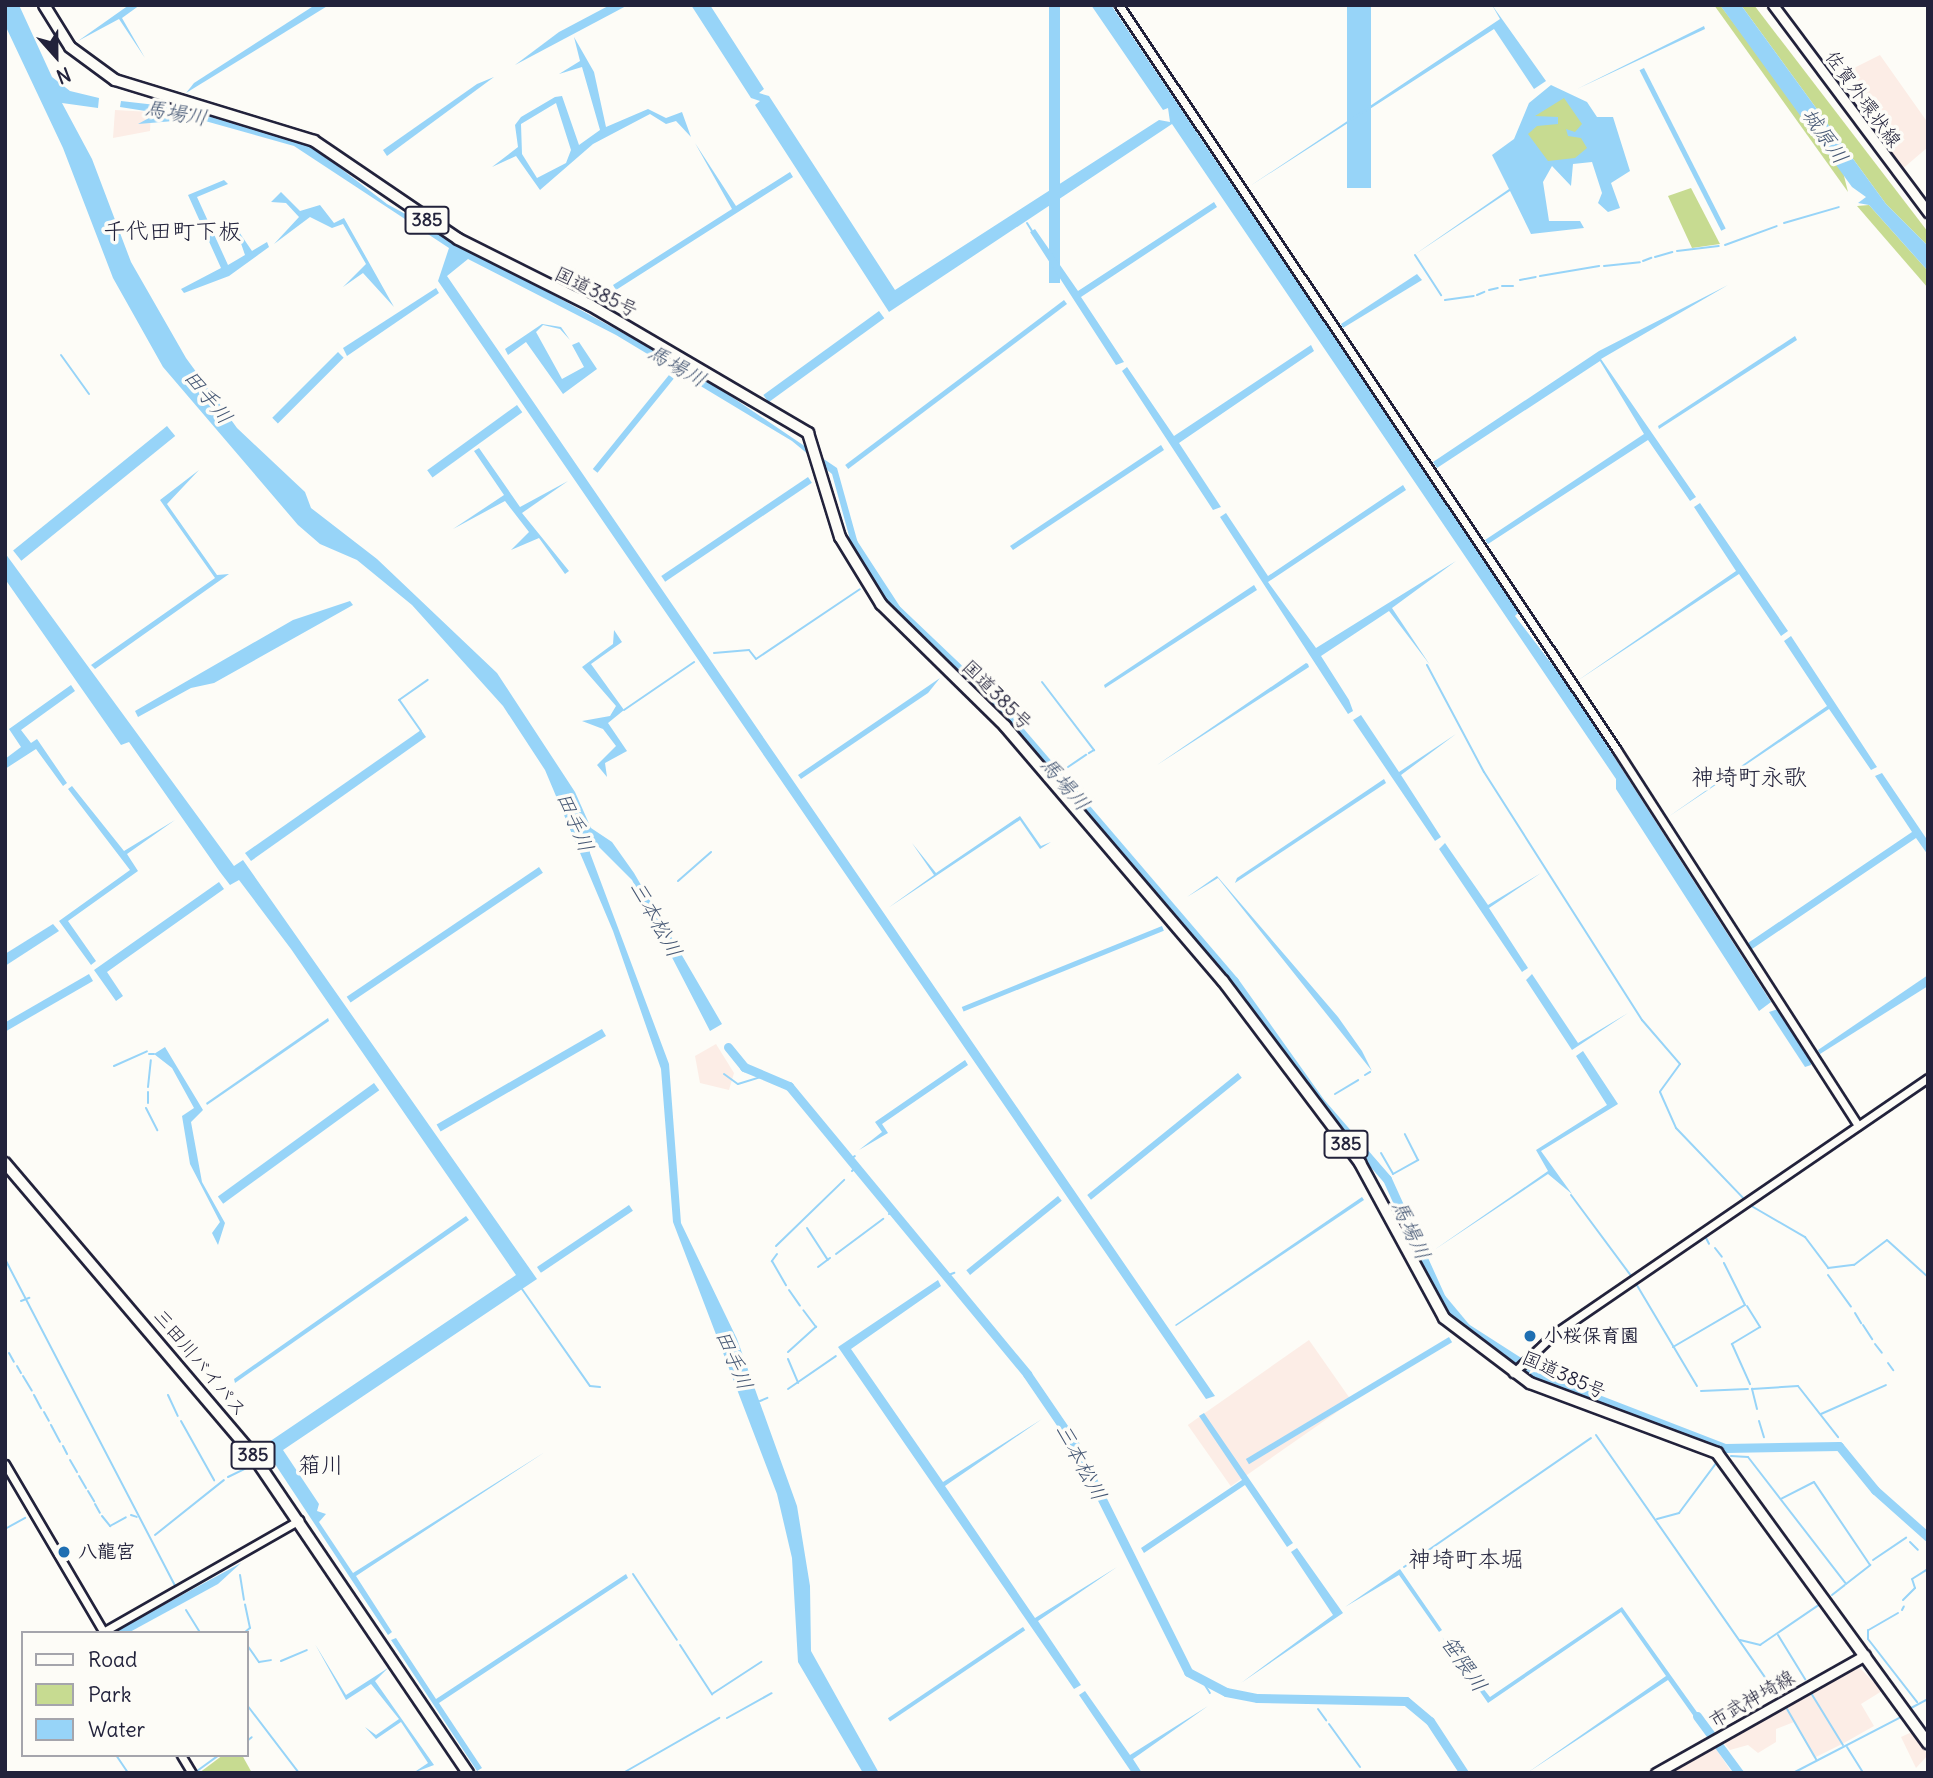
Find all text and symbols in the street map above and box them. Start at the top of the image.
north arrow [21,21,91,91]
street label: 佐賀外環状線 [1820,46,1906,152]
text: N [53,62,74,89]
water label: 馬場川 [143,95,209,131]
water label: 城原川 [1797,103,1853,169]
road number: 385 [404,205,450,234]
district label: 千代田町下板 [103,217,241,245]
street label: 国道385号 [551,262,641,322]
water label: 馬場川 [643,339,711,393]
water label: 田手川 [178,365,238,429]
street label: 国道385号 [957,655,1037,735]
water label: 馬場川 [1035,752,1095,816]
district label: 神埼町永歌 [1692,763,1806,791]
water label: 田手川 [551,788,599,856]
water label: 三本松川 [625,876,687,962]
road number: 385 [1323,1129,1369,1158]
water label: 馬場川 [1386,1196,1436,1264]
street label: 三田川バイパス [149,1305,251,1421]
place label: 小桜保育園 [1544,1325,1639,1347]
water label: 田手川 [710,1326,758,1394]
marker: 小桜保育園 [1522,1328,1538,1344]
street label: 国道385号 [1518,1346,1610,1404]
water label: 三本松川 [1050,1419,1112,1505]
road number: 385 [230,1440,276,1470]
district label: 箱川 [298,1451,344,1479]
place label: 八龍宮 [78,1541,135,1563]
marker: 八龍宮 [56,1544,72,1560]
district label: 神埼町本堀 [1409,1545,1523,1573]
legend [21,1631,248,1757]
water label: 笹隈川 [1436,1631,1492,1697]
text: Road [88,1646,137,1673]
street label: 市武神埼線 [1705,1665,1799,1733]
text: Park [88,1681,131,1708]
text: Water [88,1716,145,1743]

